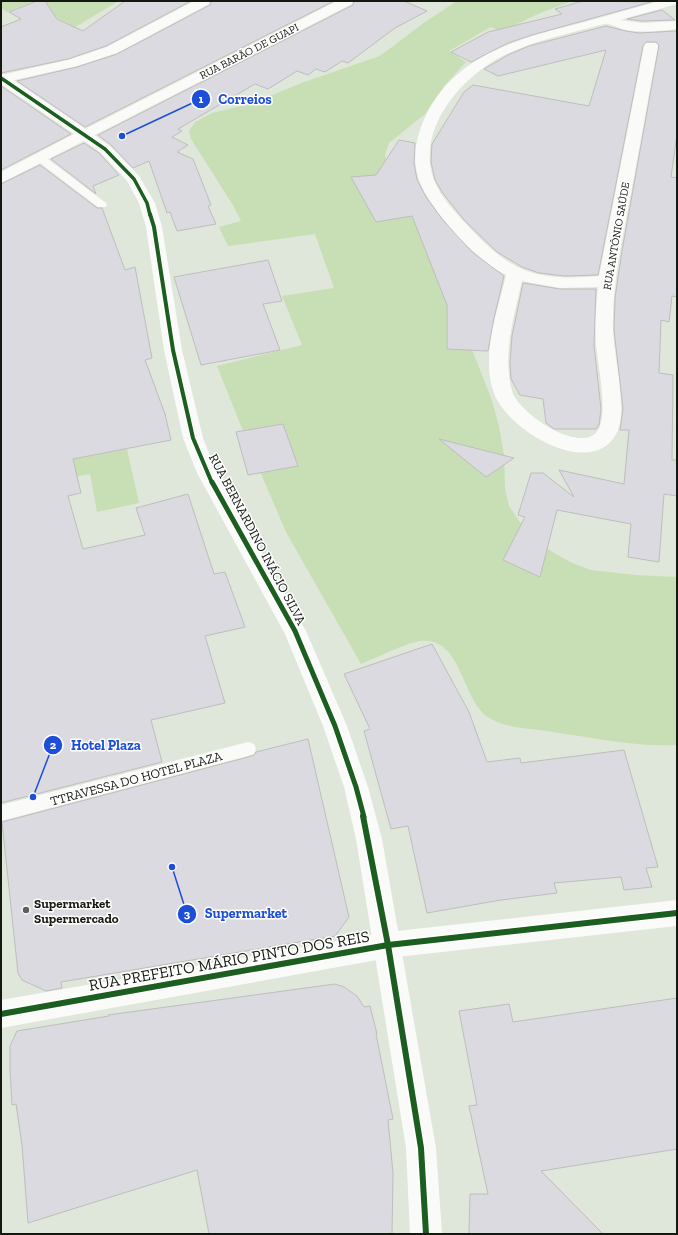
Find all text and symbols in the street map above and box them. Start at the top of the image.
street label: RUA BARÃO DE GUAPI [197,21,301,82]
callout: Correios [191,86,280,112]
text: Correios [218,91,272,108]
text: 1 [199,92,204,106]
street label: RUA ANTÔNIO SAÚDE [601,181,632,291]
street label: RUA BERNARDINO INÁCIO SILVA [206,451,309,628]
callout: Hotel Plaza [43,732,149,758]
text: Hotel Plaza [71,737,141,754]
text: 2 [50,738,57,752]
street label: TTRAVESSA DO HOTEL PLAZA [49,748,224,809]
place label: Supermarket Supermercado [34,896,119,926]
callout: Supermarket [177,901,295,927]
marker: Supermarket Supermercado [21,905,31,915]
text: Supermarket [205,905,288,922]
text: 3 [184,907,191,921]
street label: RUA PREFEITO MÁRIO PINTO DOS REIS [87,926,371,995]

